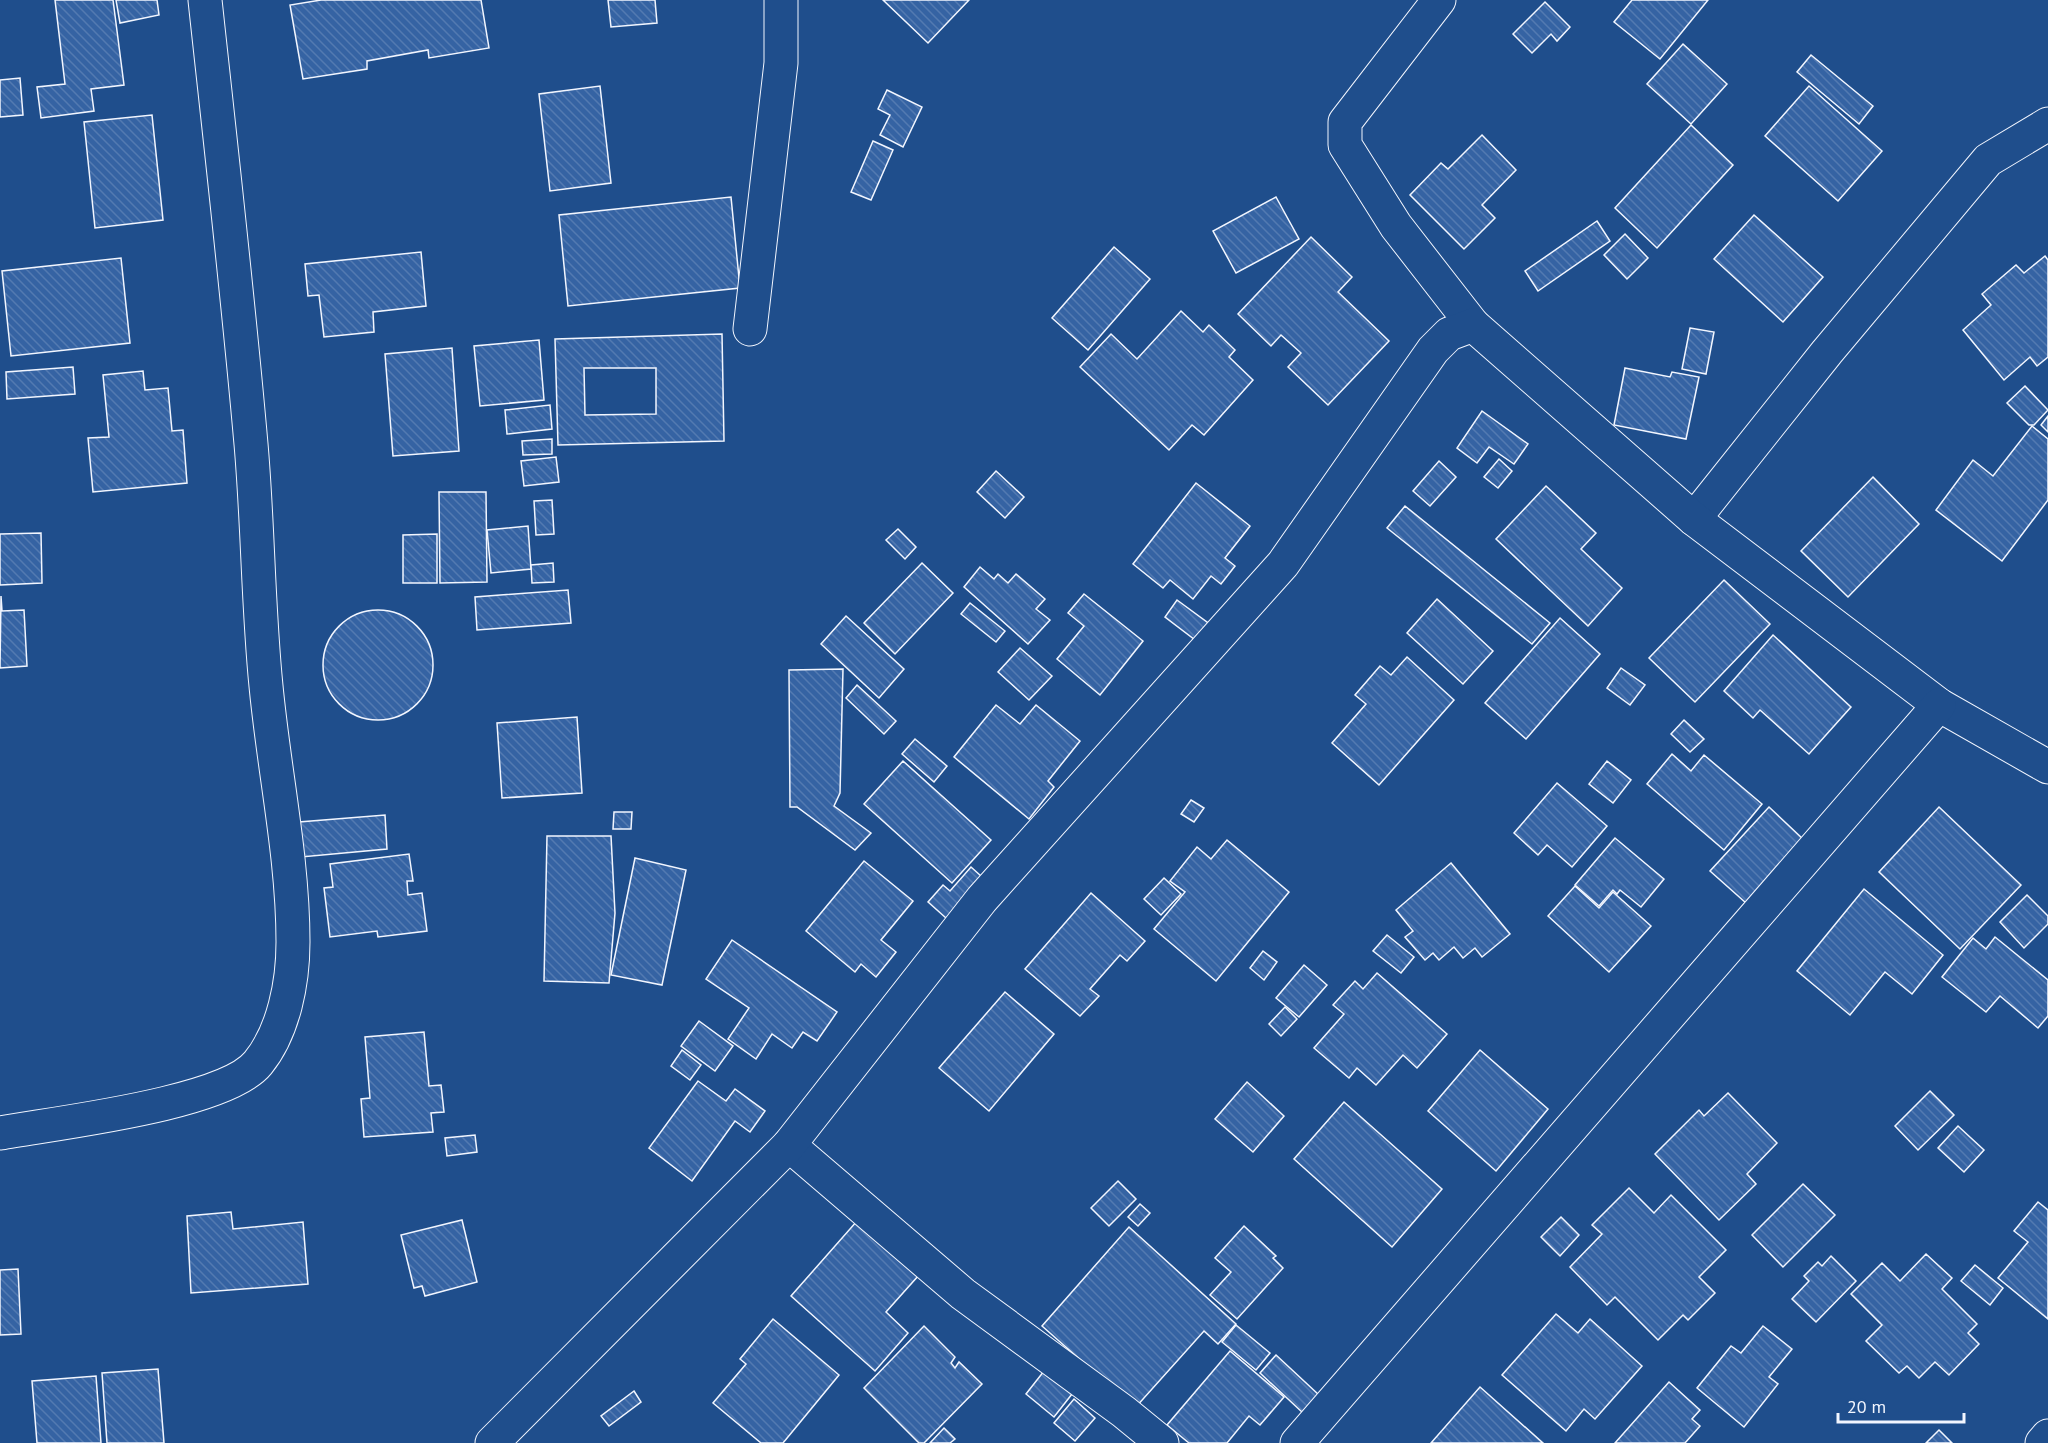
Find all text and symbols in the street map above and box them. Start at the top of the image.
scale bar [1838,1386,1964,1424]
text: 20 m [1847,1395,1886,1418]

